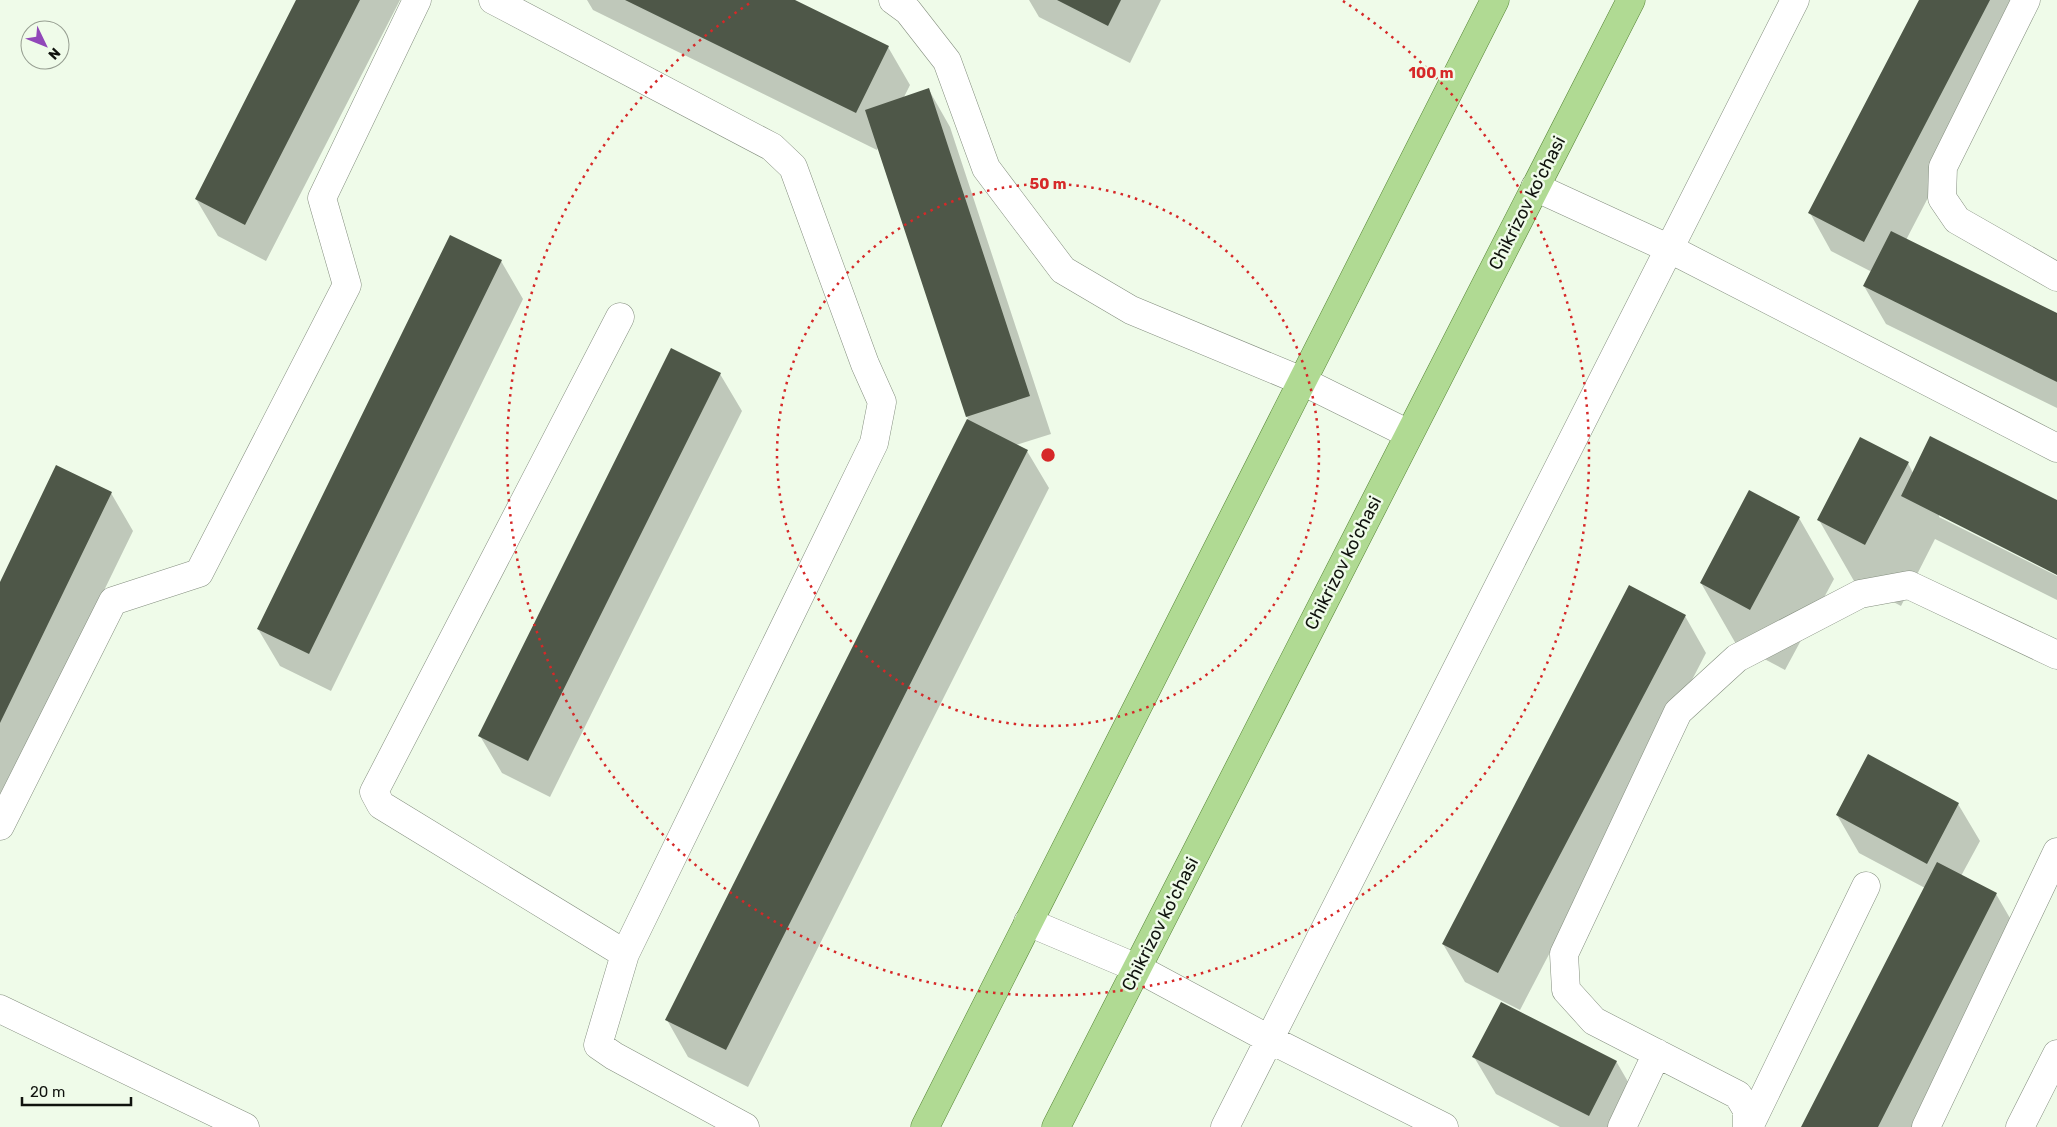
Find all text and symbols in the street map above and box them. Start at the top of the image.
north arrow [20,20,70,70]
text: N [44,44,64,63]
text: 100 m [1409,64,1453,82]
street label: Chikrizov ko'chasi [1484,132,1570,274]
text: 50 m [1030,175,1066,193]
centre of rings [1039,446,1057,464]
street label: Chikrizov ko'chasi [1300,492,1386,634]
street label: Chikrizov ko'chasi [1117,853,1203,995]
scale bar [22,1074,131,1106]
text: 20 m [30,1083,65,1101]

